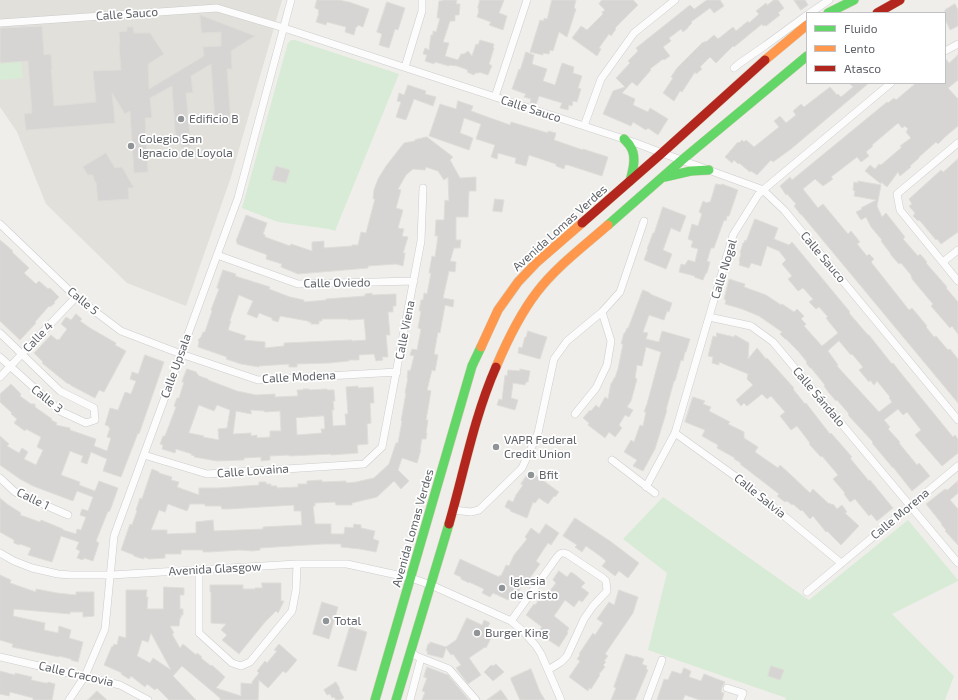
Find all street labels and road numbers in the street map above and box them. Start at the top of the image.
street label: Calle Sauco [95,5,159,23]
street label: Calle Sauco [499,93,563,125]
street label: Avenida Lomas Verdes [510,182,610,274]
street label: Calle Sauco [797,228,849,286]
street label: Calle Nogal [708,237,740,301]
street label: Calle Oviedo [303,275,371,291]
street label: Calle 5 [64,284,102,318]
street label: Calle Viena [392,299,418,361]
street label: Calle 4 [20,319,56,355]
street label: Calle Upsala [158,332,194,400]
street label: Calle Sándalo [790,364,848,430]
street label: Calle Modena [262,368,336,386]
street label: Calle 3 [28,382,66,416]
street label: Calle Lovaina [217,461,289,481]
street label: Avenida Lomas Verdes [389,467,437,589]
street label: Calle Salvia [731,471,789,521]
street label: Calle 1 [14,485,52,513]
street label: Calle Morena [868,485,932,543]
street label: Avenida Glasgow [168,559,262,579]
street label: Calle Cracovia [37,658,115,690]

